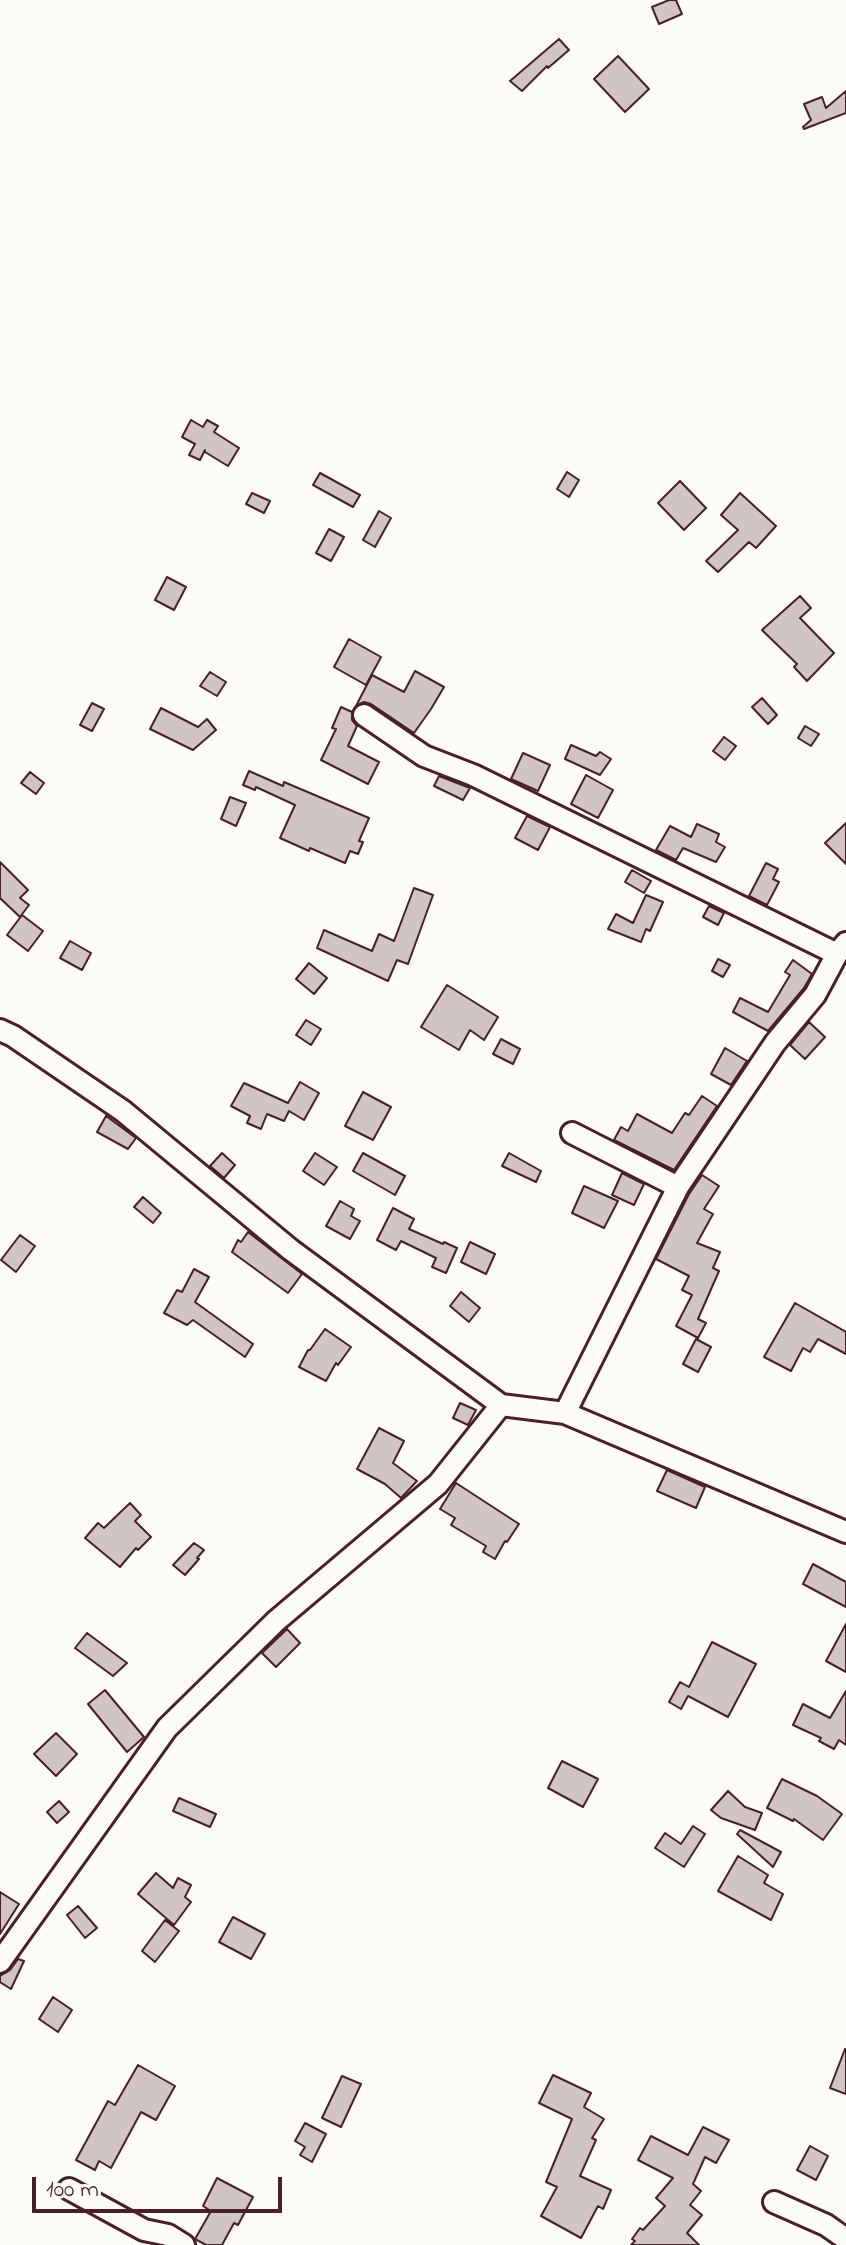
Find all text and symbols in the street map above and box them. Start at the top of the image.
scale bar [36,2161,286,2211]
text: 100 m [46,2173,99,2208]

